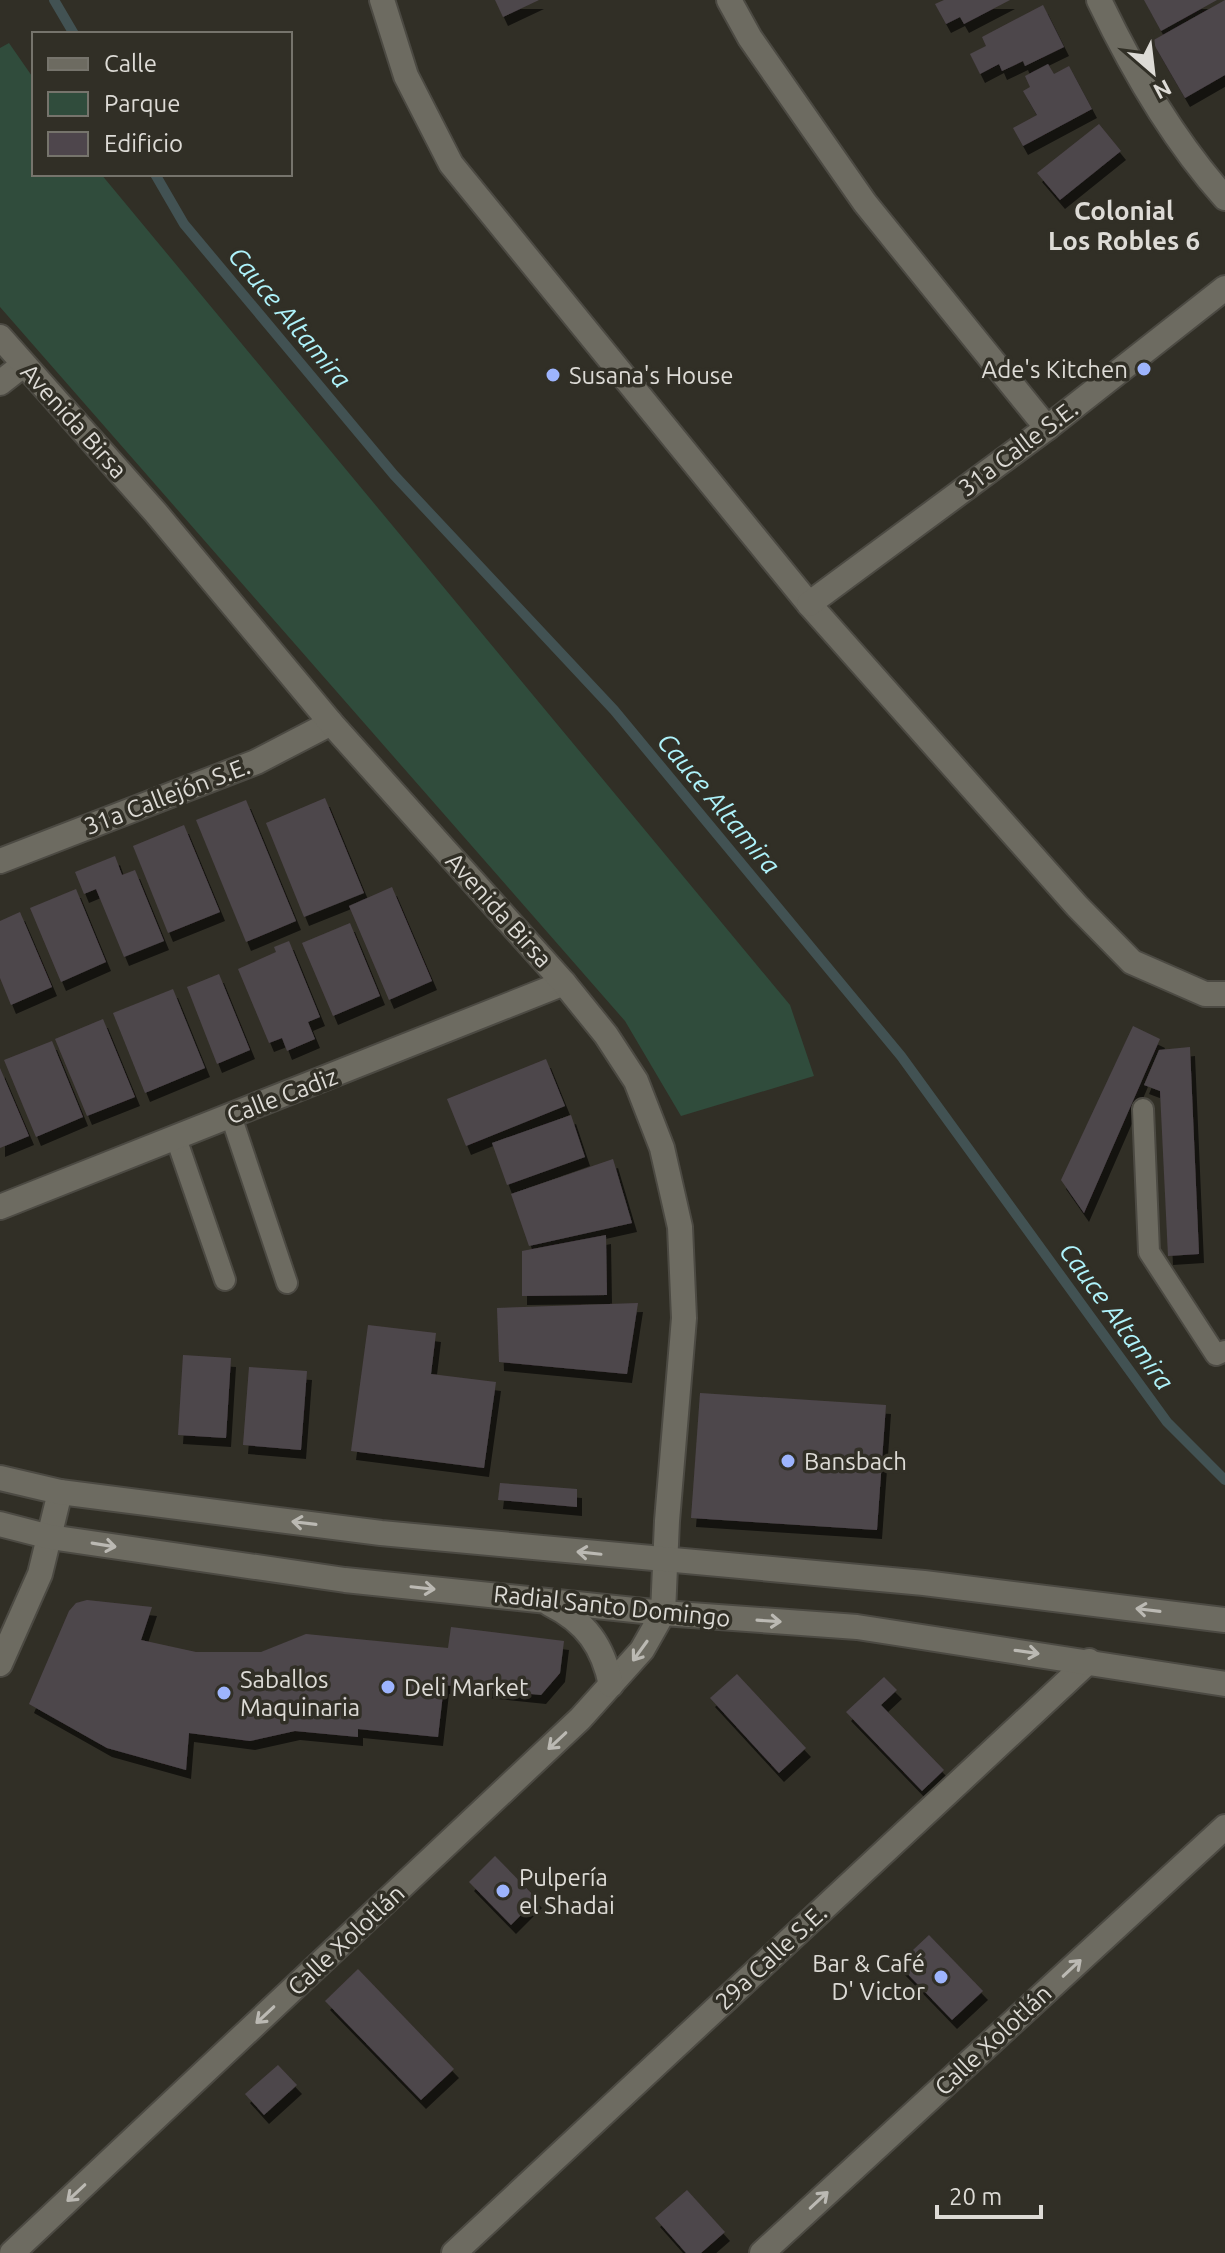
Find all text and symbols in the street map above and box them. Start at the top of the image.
legend [32,32,292,176]
north arrow [1113,32,1193,112]
text: Calle [104,50,157,77]
text: N [1150,75,1176,105]
text: Parque [104,90,181,117]
text: Edificio [104,130,183,157]
district label: Colonial Los Robles 6 [1048,196,1200,255]
water label: Cauce Altamira [223,241,357,393]
place label: Ade's Kitchen [982,356,1128,383]
street label: Avenida Birsa [16,358,132,484]
marker: Ade's Kitchen [1135,360,1153,378]
place label: Susana's House [569,362,734,389]
marker: Susana's House [544,366,562,384]
street label: 31a Calle S.E. [953,395,1083,501]
water label: Cauce Altamira [652,727,786,879]
street label: 31a Callejón S.E. [80,752,254,840]
street label: Avenida Birsa [441,847,557,973]
street label: Calle Cadiz [223,1063,341,1129]
water label: Cauce Altamira [1054,1237,1180,1395]
place label: Bansbach [804,1448,907,1475]
marker: Bansbach [779,1452,797,1470]
one-way arrow [292,1515,317,1530]
one-way arrow [91,1538,116,1553]
one-way arrow [576,1545,603,1560]
one-way arrow [409,1580,436,1595]
street label: Radial Santo Domingo [492,1580,732,1632]
one-way arrow [1135,1602,1161,1617]
one-way arrow [755,1614,782,1629]
one-way arrow [631,1640,648,1661]
one-way arrow [1014,1645,1039,1660]
place label: Saballos Maquinaria [240,1666,360,1721]
place label: Deli Market [404,1674,529,1701]
marker: Deli Market [379,1678,397,1696]
marker: Saballos Maquinaria [215,1684,233,1702]
one-way arrow [547,1732,567,1751]
place label: Pulpería el Shadai [519,1864,615,1919]
street label: Calle Xolotlán [282,1879,410,2001]
marker: Pulpería el Shadai [494,1882,512,1900]
street label: 29a Calle S.E. [710,1899,832,2015]
place label: Bar & Café D' Victor [812,1950,925,2005]
one-way arrow [1062,1959,1082,1977]
marker: Bar & Café D' Victor [932,1968,950,1986]
street label: Calle Xolotlán [929,1979,1057,2101]
one-way arrow [256,2005,276,2024]
scale bar [937,2169,1041,2219]
one-way arrow [67,2183,86,2202]
text: 20 m [949,2183,1002,2210]
one-way arrow [809,2191,829,2210]

